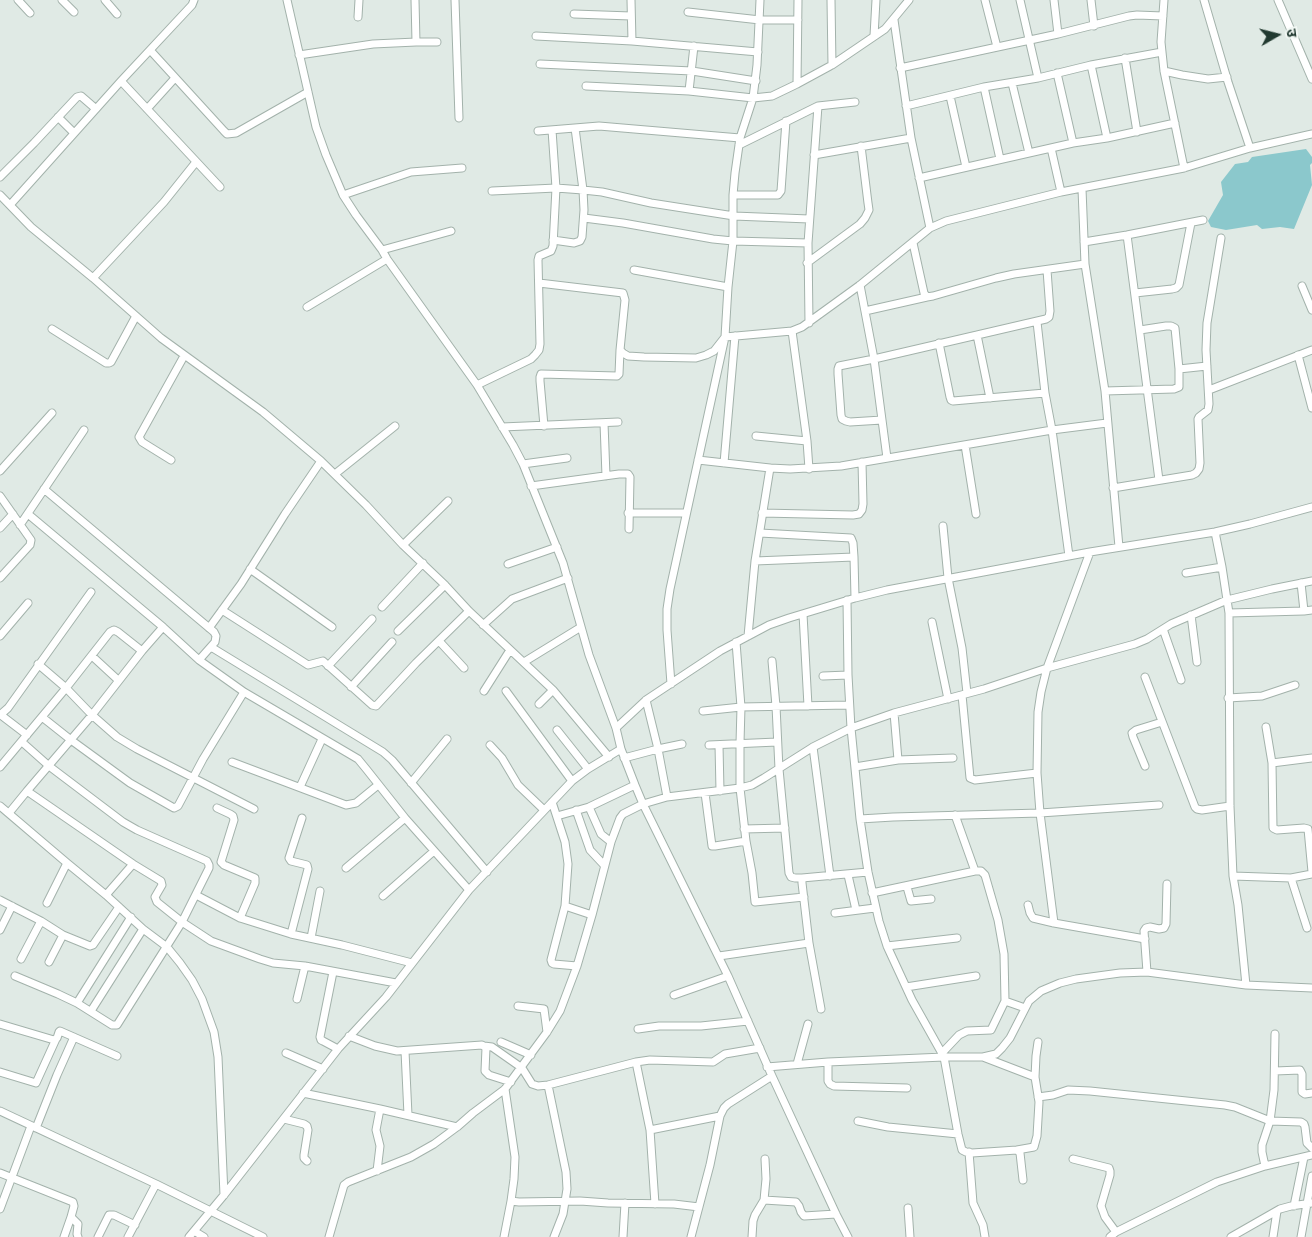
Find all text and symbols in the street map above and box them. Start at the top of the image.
north arrow [1252,10,1302,60]
text: उ [1283,28,1300,38]

